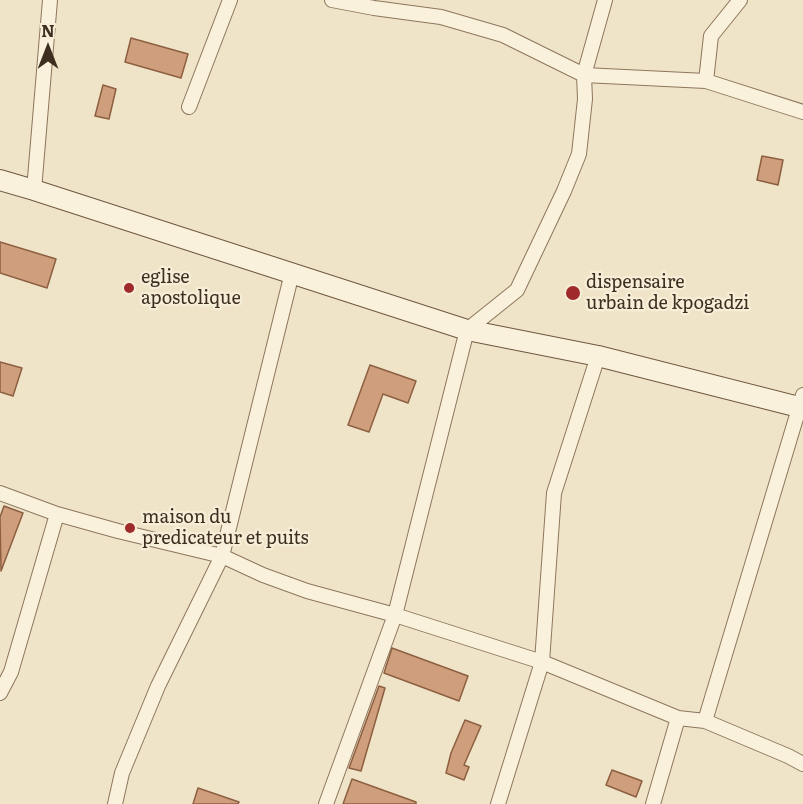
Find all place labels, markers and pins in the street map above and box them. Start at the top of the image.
place label: eglise apostolique [141,267,241,310]
place label: dispensaire urbain de kpogadzi [586,272,749,314]
marker: eglise apostolique [122,281,136,295]
marker: dispensaire urbain de kpogadzi [564,284,582,302]
place label: maison du predicateur et puits [142,507,309,550]
marker: maison du predicateur et puits [123,521,137,535]

